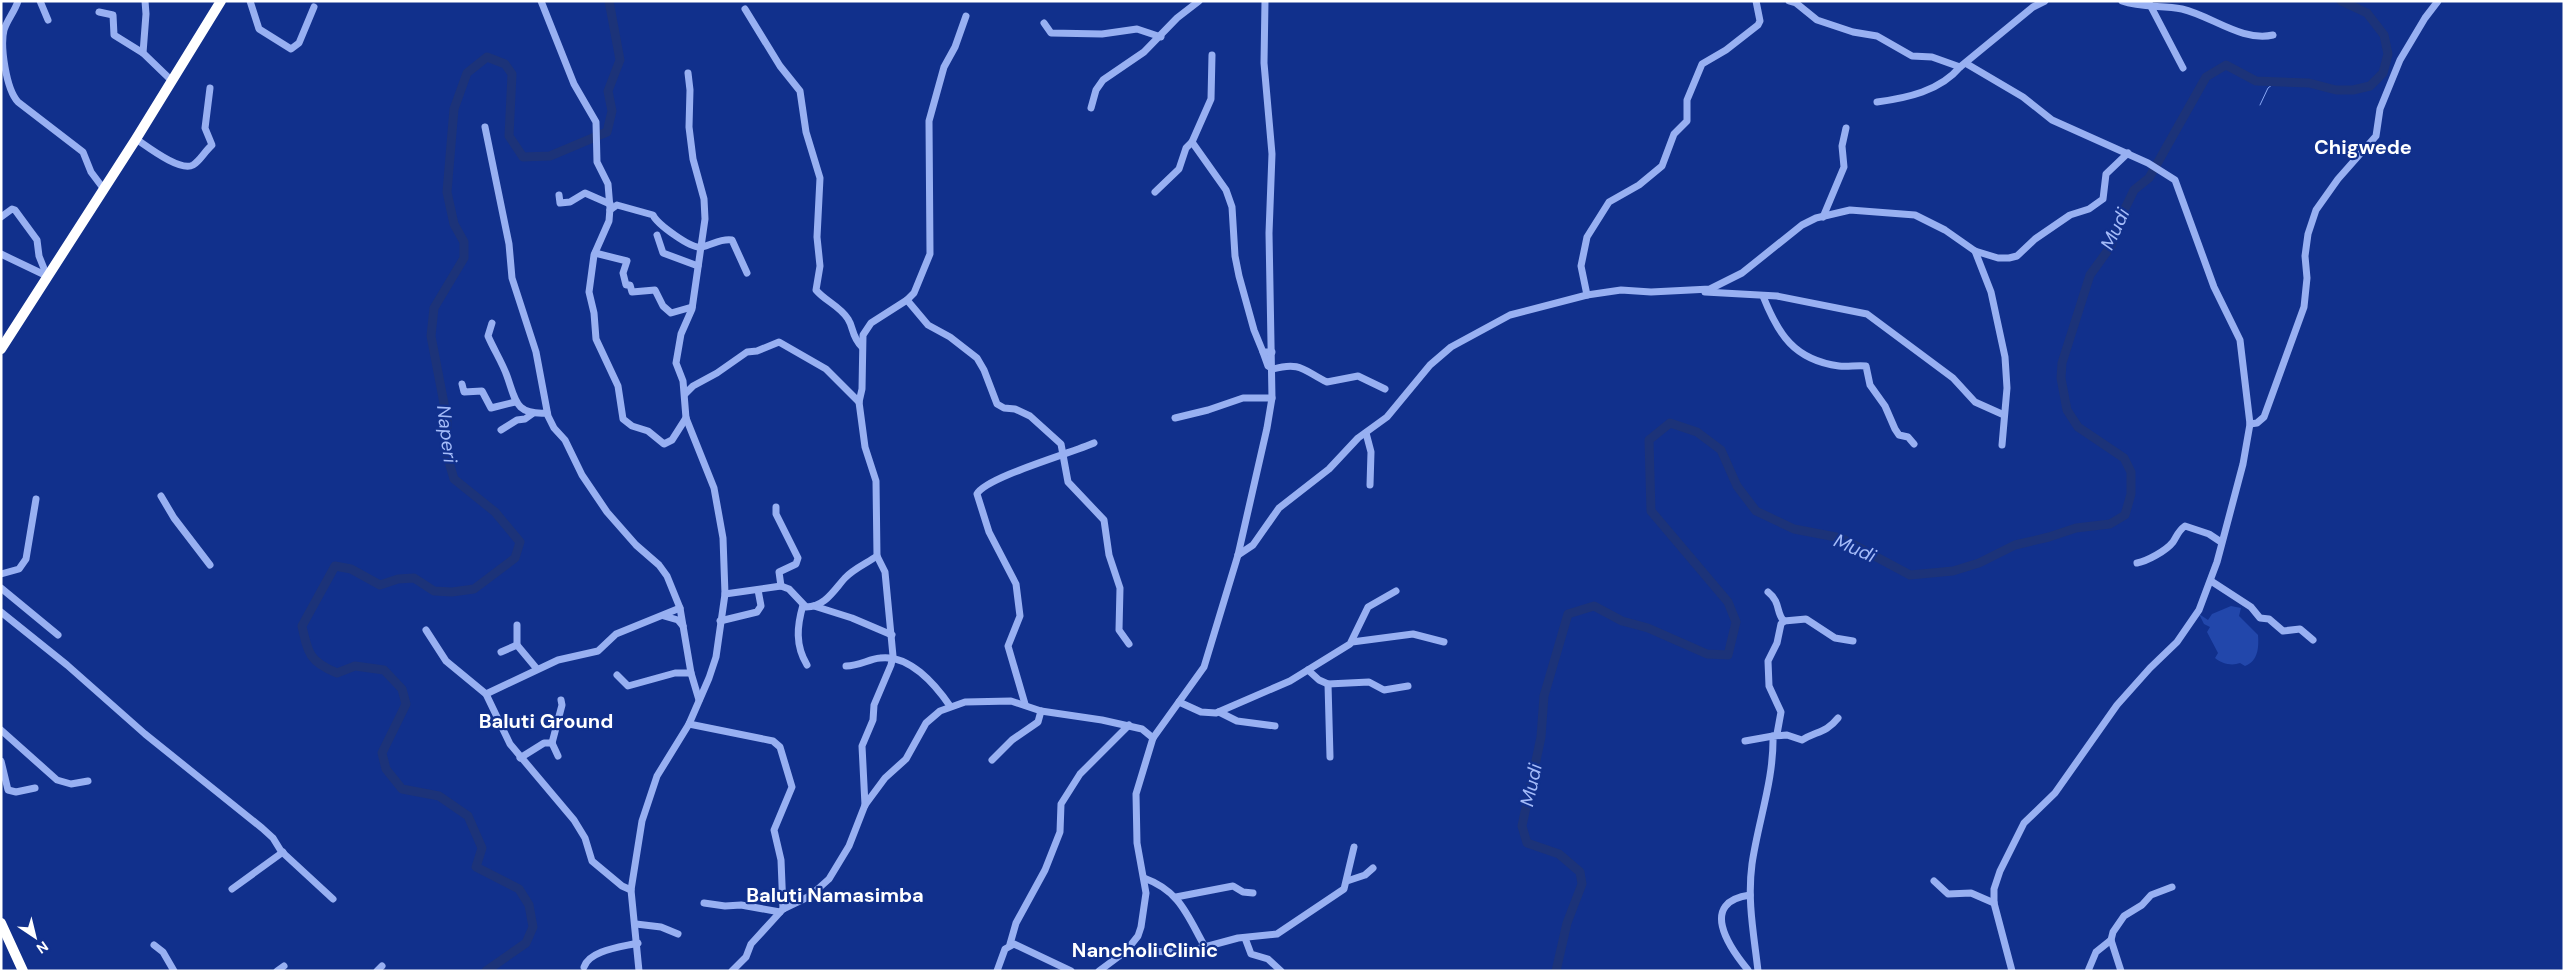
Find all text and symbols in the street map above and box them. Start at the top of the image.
district label: Chigwede [2314,134,2412,160]
water label: Mudi [2095,204,2136,254]
water label: Naperi [431,404,463,465]
water label: Mudi [1830,528,1880,568]
district label: Baluti Ground [479,708,613,734]
water label: Mudi [1514,761,1548,809]
district label: Baluti Namasimba [746,882,924,908]
north arrow [10,912,60,962]
text: N [33,937,52,958]
district label: Nancholi Clinic [1072,937,1218,963]

